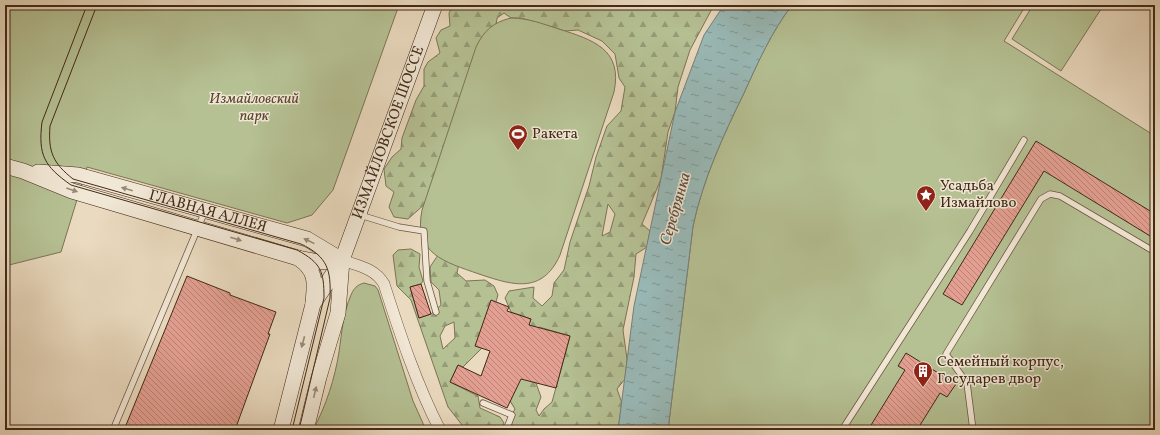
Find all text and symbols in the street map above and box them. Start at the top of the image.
street label: ИЗМАЙЛОВСКОЕ ШОССЕ [347,43,430,222]
park label: Измайловский парк [209,89,299,127]
sports icon: Ракета [507,123,529,151]
place label: Ракета [532,124,578,145]
water label: Серебрянка [655,170,697,248]
place label: Усадьба Измайлово [940,176,1016,214]
place icon: Усадьба Измайлово [915,184,937,212]
street label: ГЛАВНАЯ АЛЛЕЯ [147,185,269,238]
one-way arrow [121,186,133,192]
one-way arrow [67,188,79,194]
one-way arrow [230,236,242,242]
one-way arrow [303,238,314,244]
one-way arrow [300,336,306,348]
place label: Семейный корпус, Государев двор [937,352,1064,390]
building icon: Семейный корпус, Государев двор [912,360,934,388]
one-way arrow [313,386,319,398]

